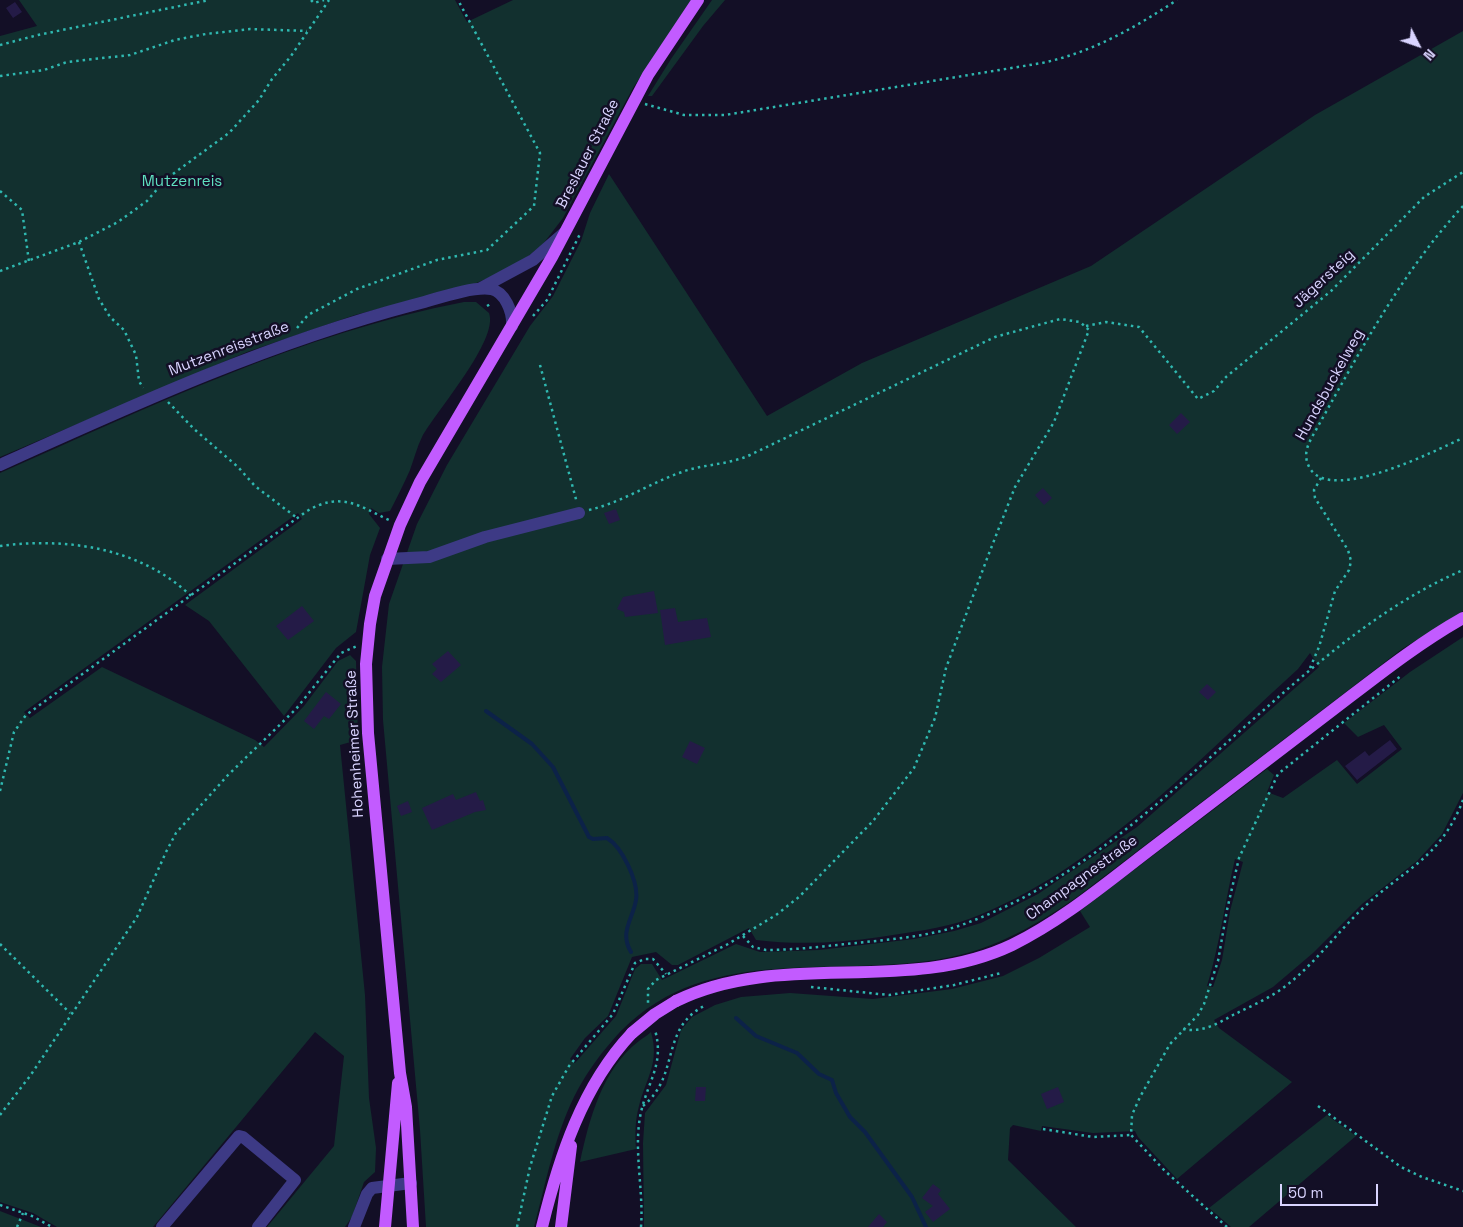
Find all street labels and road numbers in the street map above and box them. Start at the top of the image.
street label: Breslauer Straße [553,96,623,212]
street label: Jägersteig [1290,246,1358,312]
street label: Mutzenreisstraße [166,318,292,380]
street label: Hundsbuckelweg [1292,326,1368,444]
street label: Hohenheimer Straße [342,670,368,818]
street label: Champagnestraße [1023,832,1141,924]

